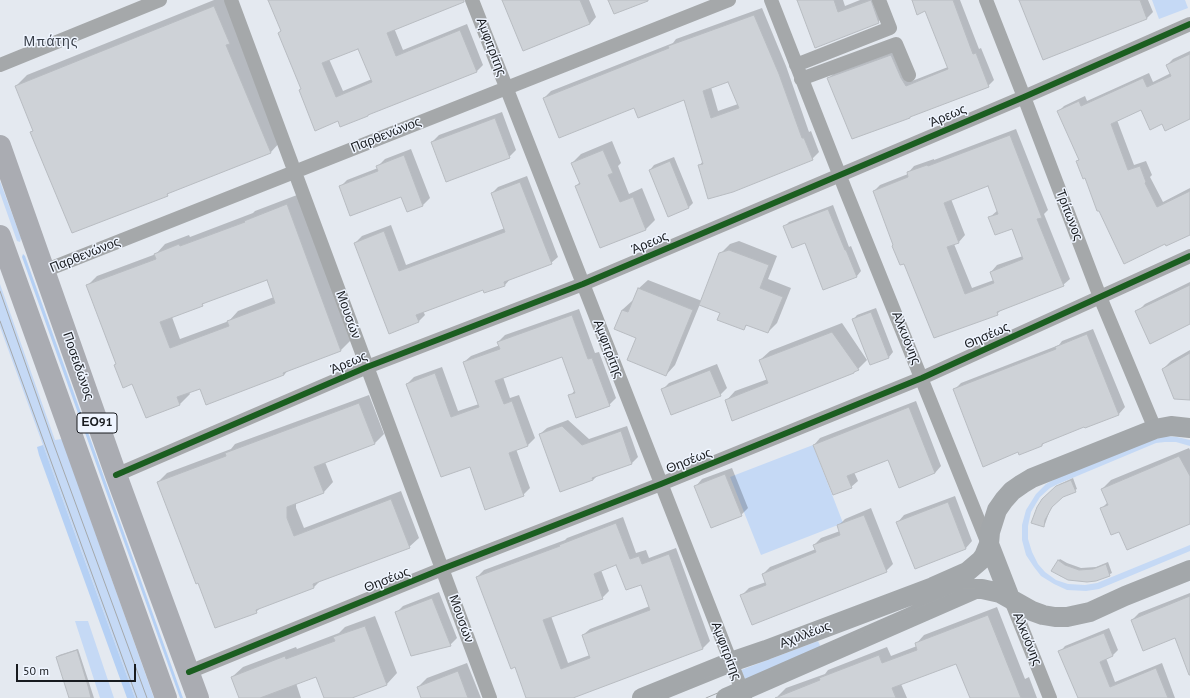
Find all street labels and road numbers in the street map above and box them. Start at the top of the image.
street label: Αμφιτρίτης [473,16,509,78]
street label: Άρεως [927,101,969,131]
street label: Παρθενώνος [349,114,423,156]
street label: Τρίτωνος [1052,187,1086,243]
street label: Άρεως [629,228,671,258]
street label: Παρθενώνος [48,234,122,276]
street label: Μουσών [332,289,364,341]
street label: Αλκυόνης [888,309,924,367]
street label: Αμφιτρίτης [590,318,626,380]
street label: Θησέως [962,319,1012,353]
street label: Ποσειδώνος [59,330,97,402]
street label: Άρεως [328,348,370,378]
road number: ΕΟ91 [77,413,117,433]
street label: Θησέως [664,445,714,477]
street label: Θησέως [362,564,412,596]
street label: Μουσών [445,593,477,645]
street label: Αλκυόνης [1009,610,1045,668]
street label: Αχιλλέως [777,618,833,652]
street label: Αμφιτρίτης [708,620,744,682]

